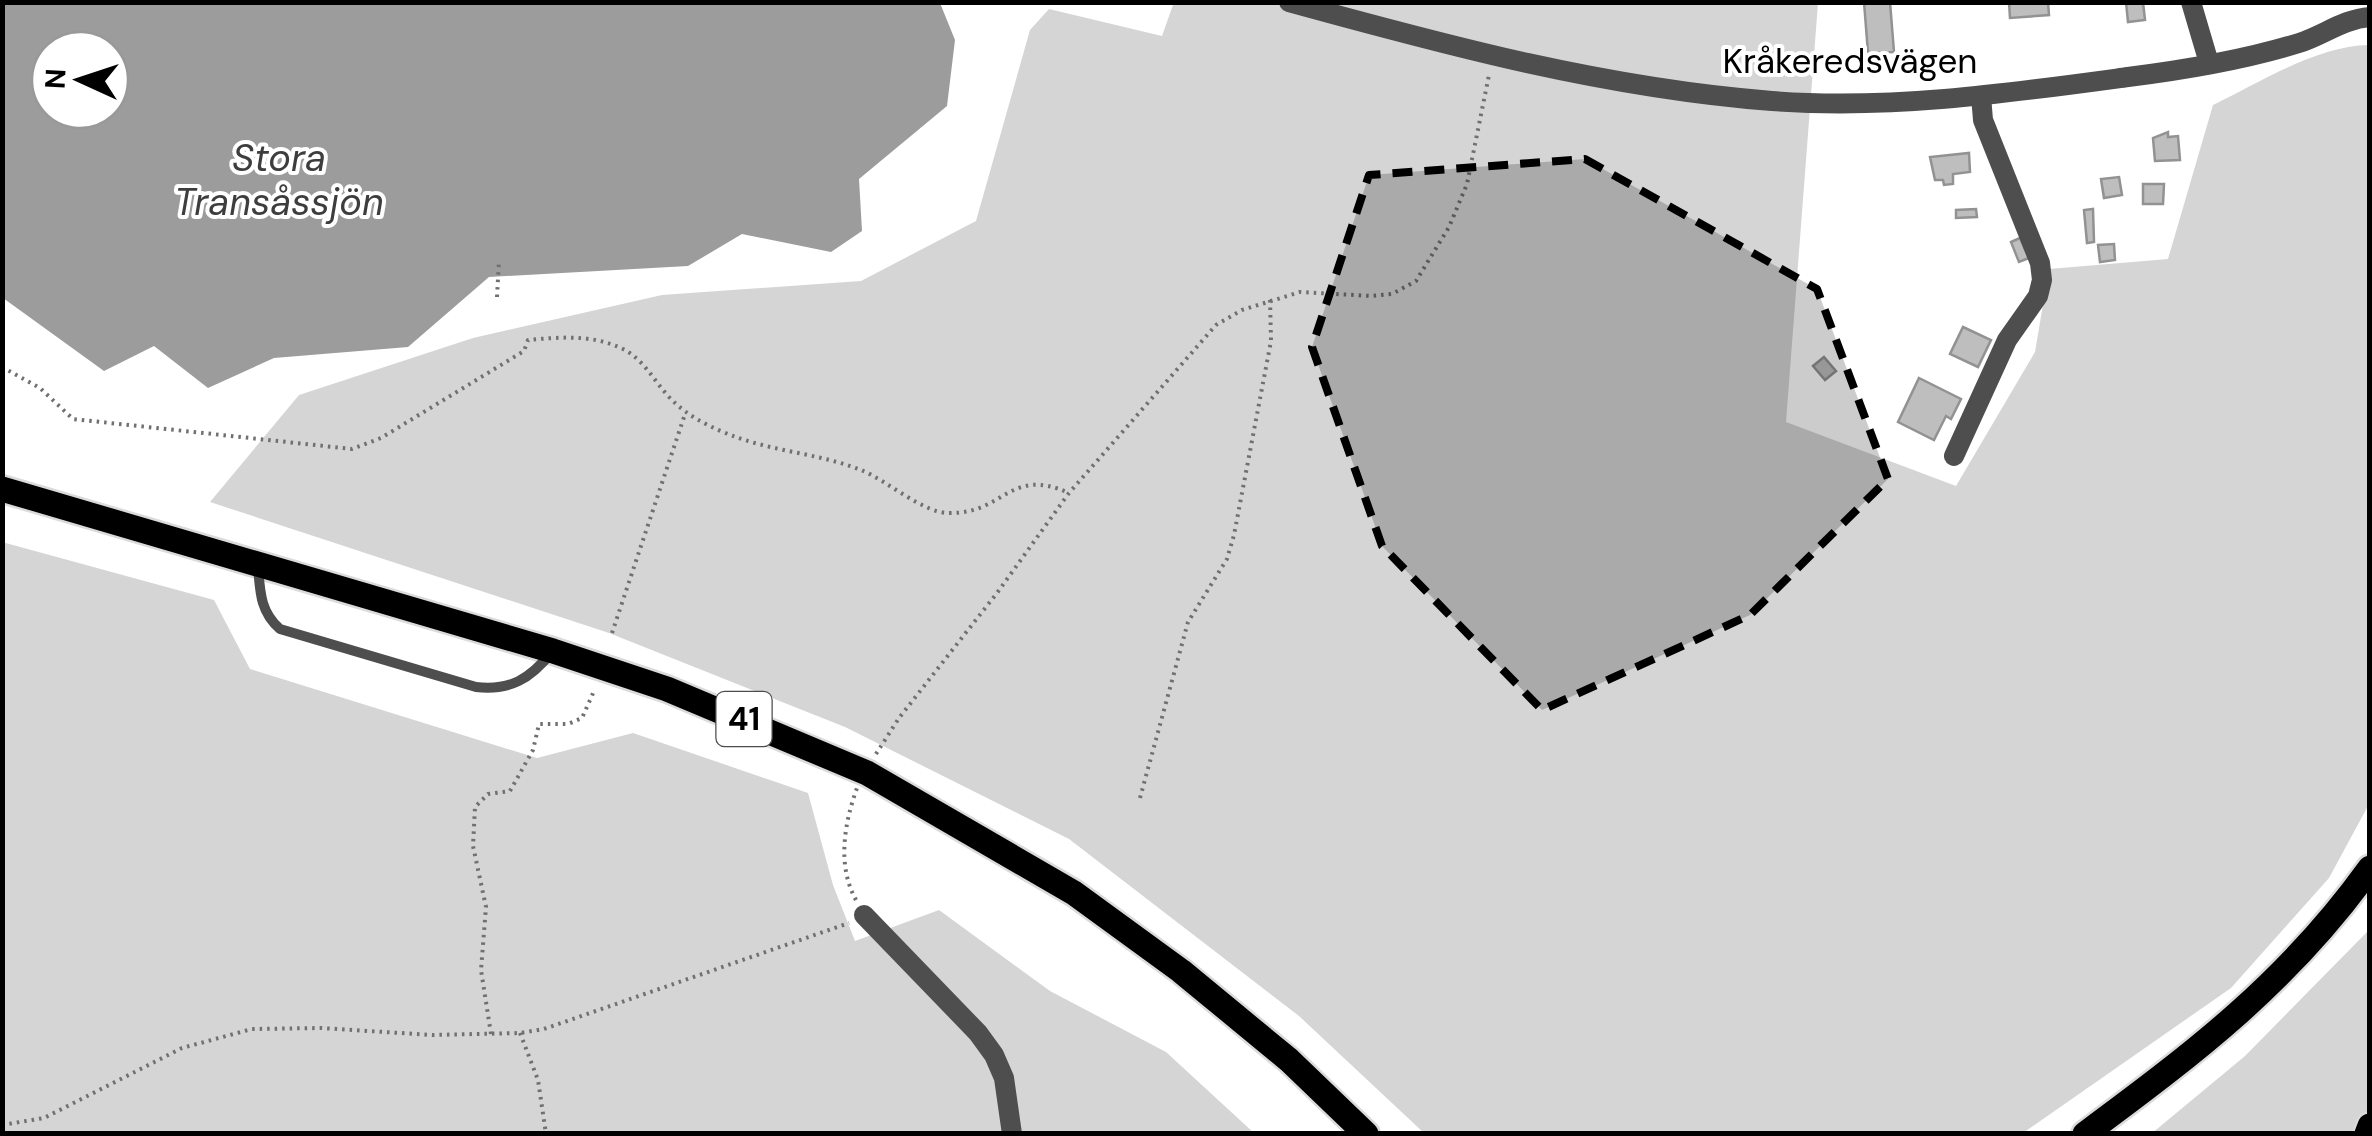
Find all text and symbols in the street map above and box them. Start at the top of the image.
north arrow [30,30,130,130]
street label: Kråkeredsvägen [1723,38,1977,84]
text: N [37,68,75,90]
water label: Stora Transåssjön [174,133,384,227]
road number: 41 [716,692,772,746]

